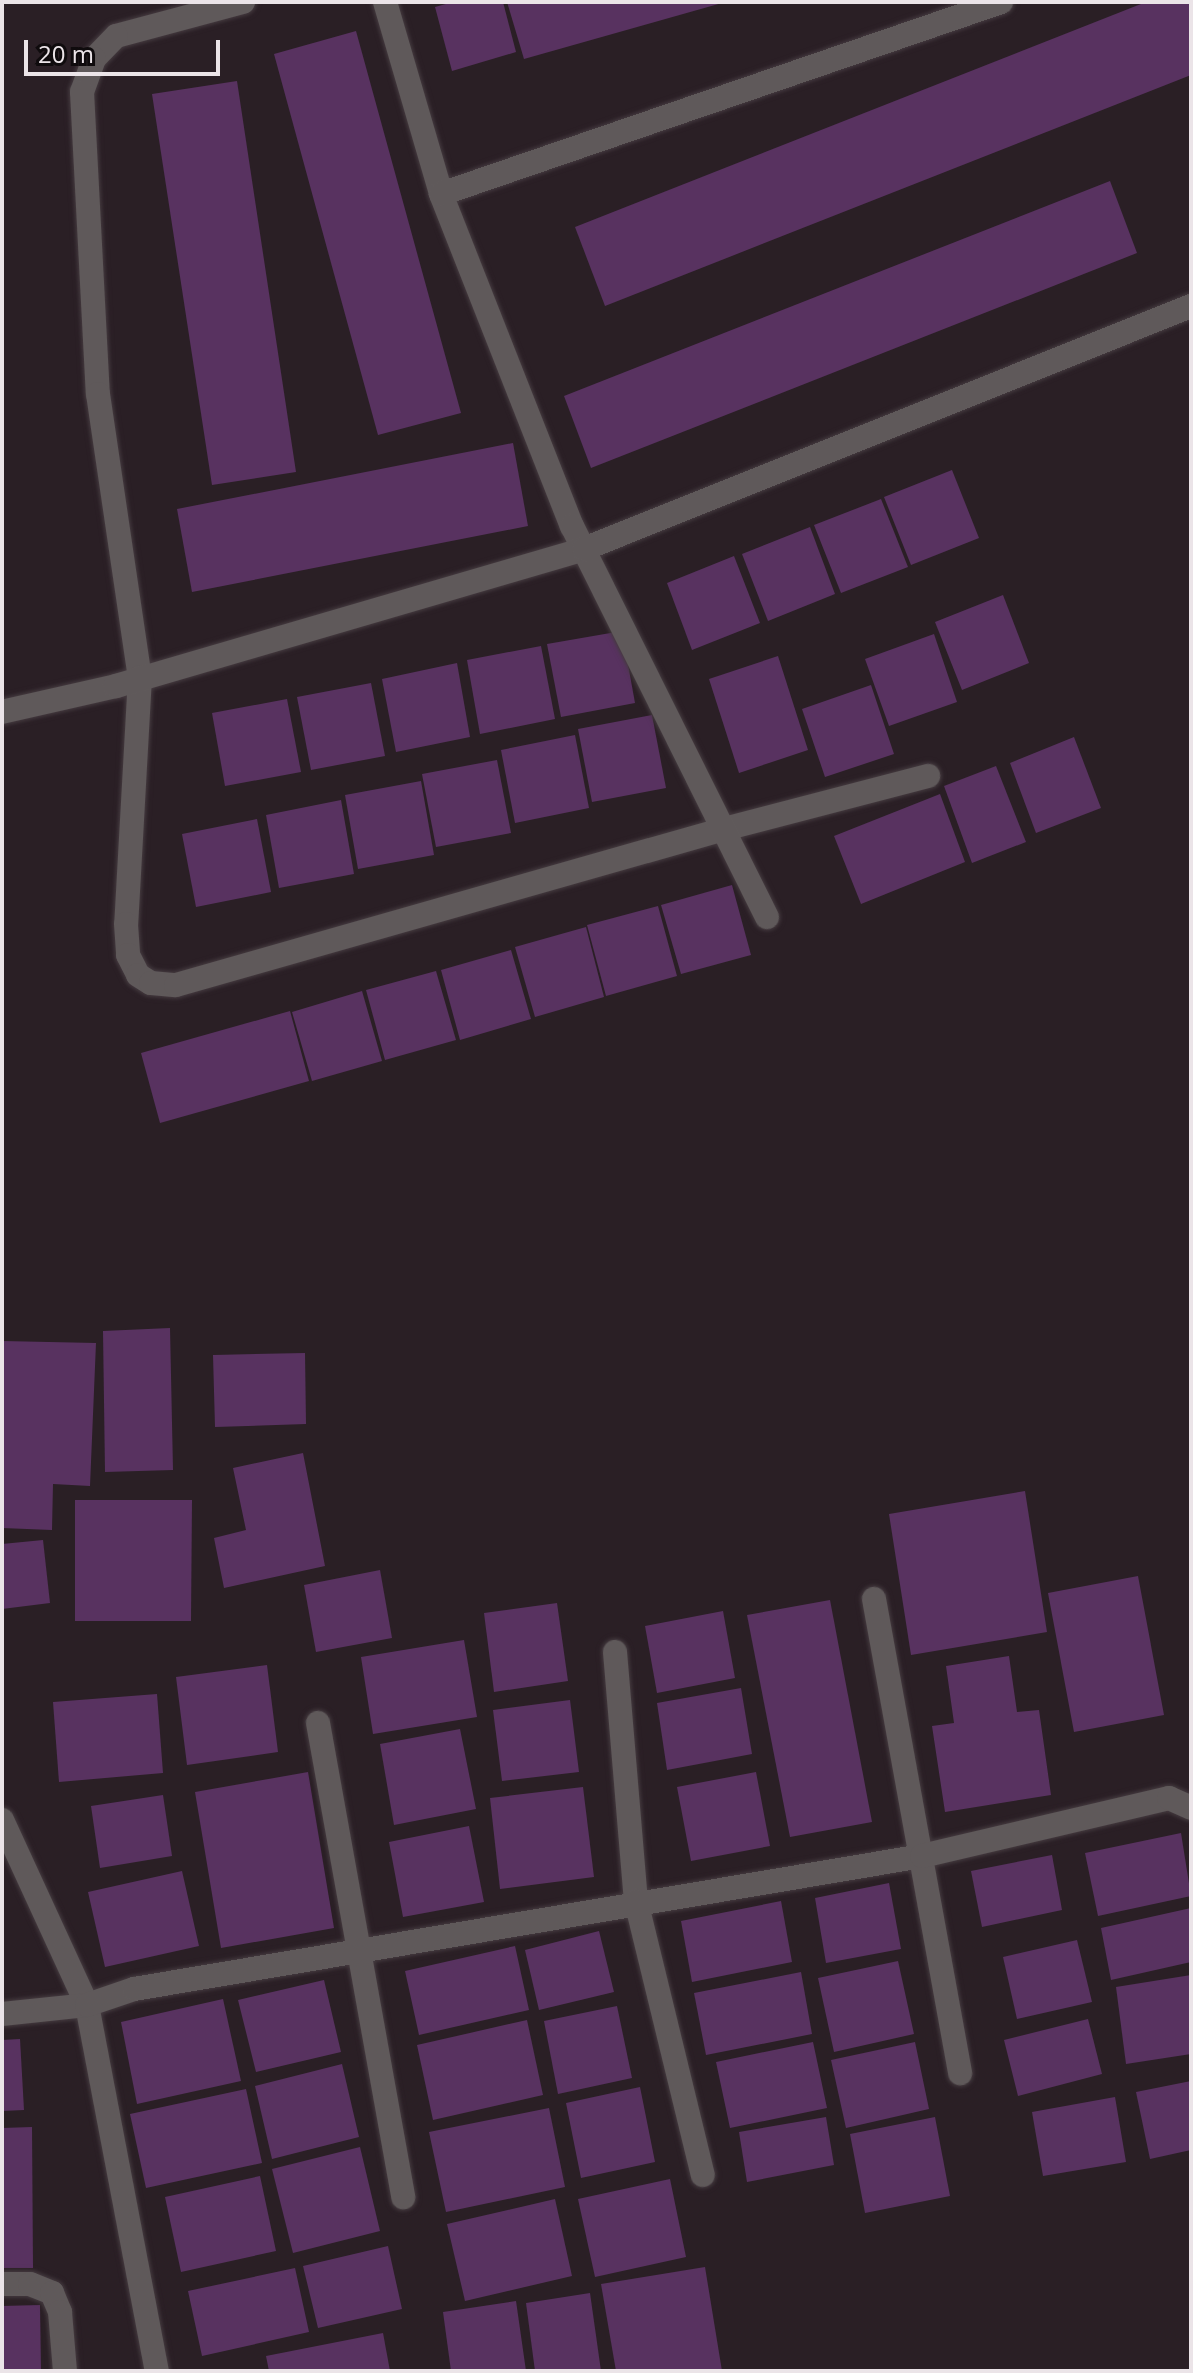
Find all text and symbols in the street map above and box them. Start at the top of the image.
scale bar [28,24,224,74]
text: 20 m [38,37,94,70]

